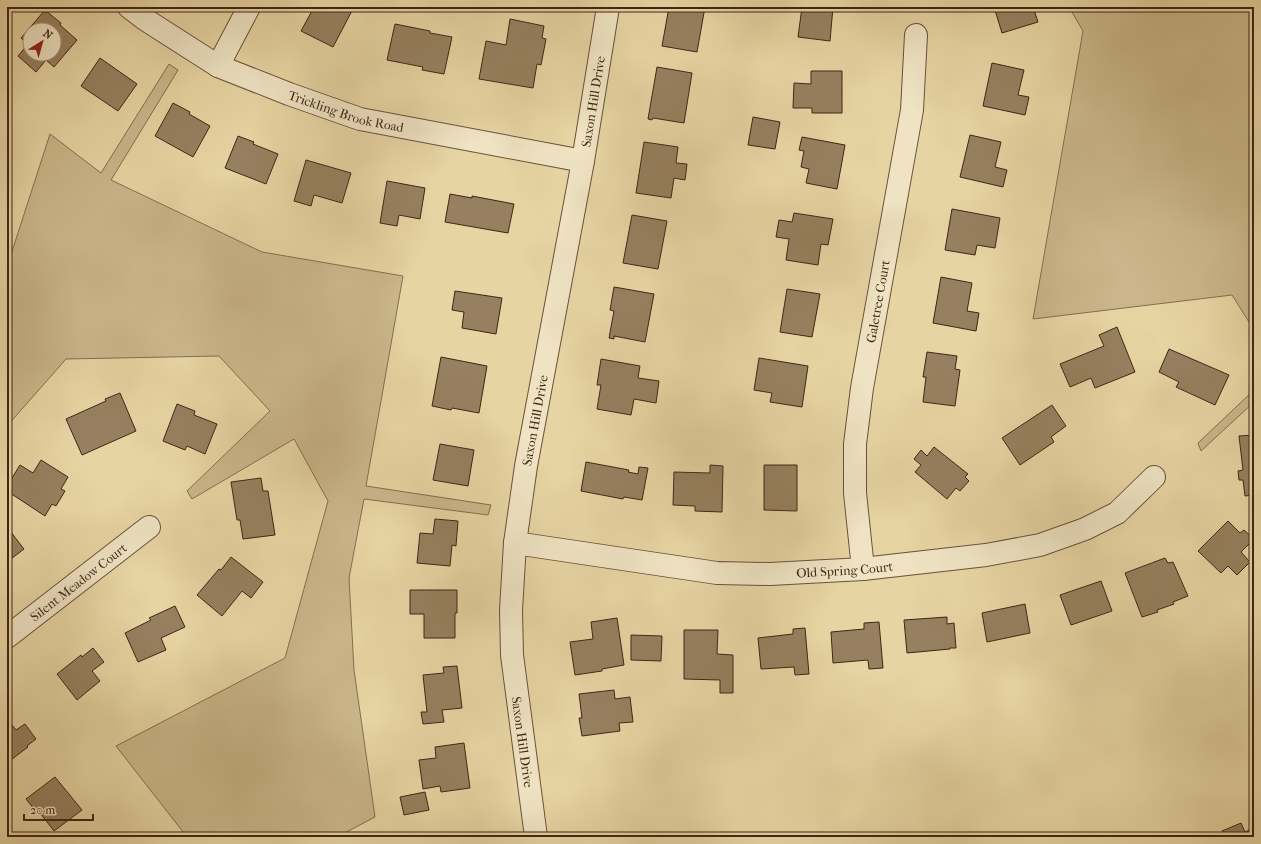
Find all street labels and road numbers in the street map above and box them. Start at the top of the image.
street label: Saxon Hill Drive [578,54,608,148]
street label: Trickling Brook Road [286,87,406,135]
street label: Galetree Court [863,258,893,344]
street label: Saxon Hill Drive [519,373,551,467]
street label: Silent Meadow Court [27,540,130,624]
street label: Old Spring Court [796,559,894,581]
street label: Saxon Hill Drive [509,695,536,789]

